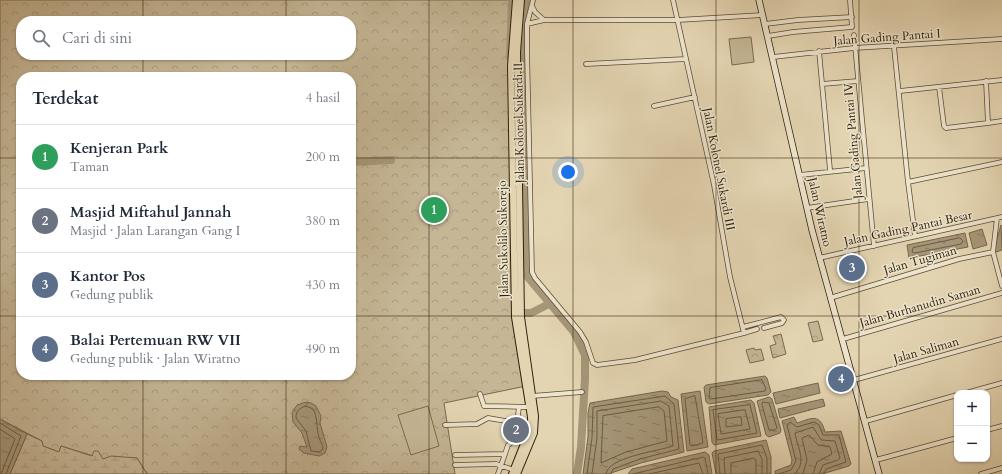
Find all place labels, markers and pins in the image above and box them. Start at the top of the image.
pin: 1 [421,195,447,225]
pin: 3 [839,253,865,283]
pin: 4 [828,364,854,394]
pin: 2 [503,415,529,445]

